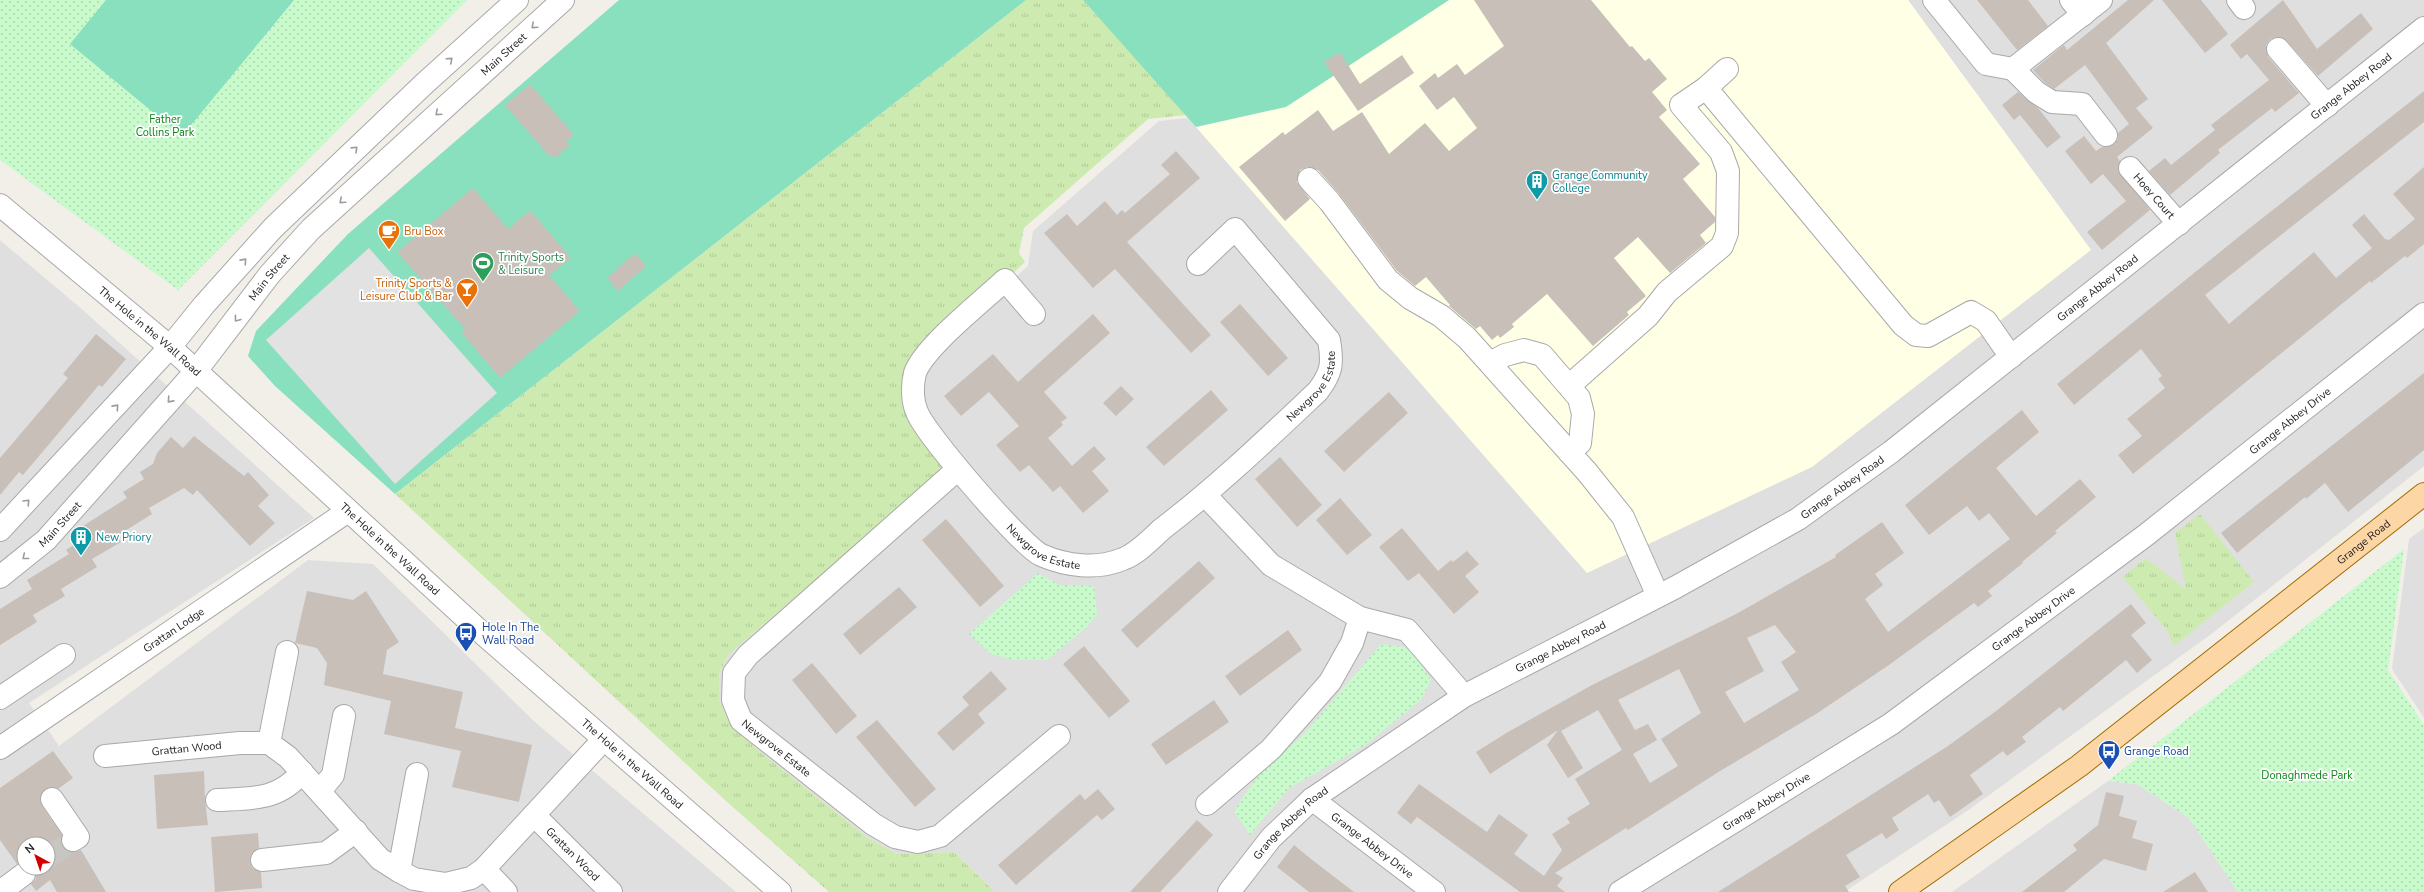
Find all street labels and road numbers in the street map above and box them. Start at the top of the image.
street label: Main Street [478,30,530,79]
street label: Grange Abbey Road [2307,50,2395,123]
street label: Hoey Court [2130,170,2178,222]
street label: Main Street [245,250,293,304]
street label: Grange Abbey Road [2054,251,2141,325]
street label: The Hole in the Wall Road [95,283,204,380]
street label: Newgrove Estate [1283,350,1339,425]
street label: Grange Abbey Drive [2246,384,2334,458]
street label: Grange Abbey Road [1797,452,1887,523]
street label: Main Street [36,498,85,551]
street label: The Hole in the Wall Road [336,499,443,599]
street label: Grange Road [2334,516,2394,568]
street label: Newgrove Estate [1003,521,1081,573]
street label: Grange Abbey Drive [1989,583,2079,655]
street label: Grattan Lodge [140,604,208,656]
street label: Grange Abbey Road [1513,617,1608,676]
street label: The Hole in the Wall Road [578,716,686,813]
street label: Newgrove Estate [738,716,814,781]
street label: Grattan Wood [151,738,222,759]
street label: Grange Abbey Drive [1720,769,1813,835]
street label: Grange Abbey Road [1250,783,1331,863]
street label: Grange Abbey Drive [1328,809,1417,882]
street label: Grattan Wood [542,824,603,884]

